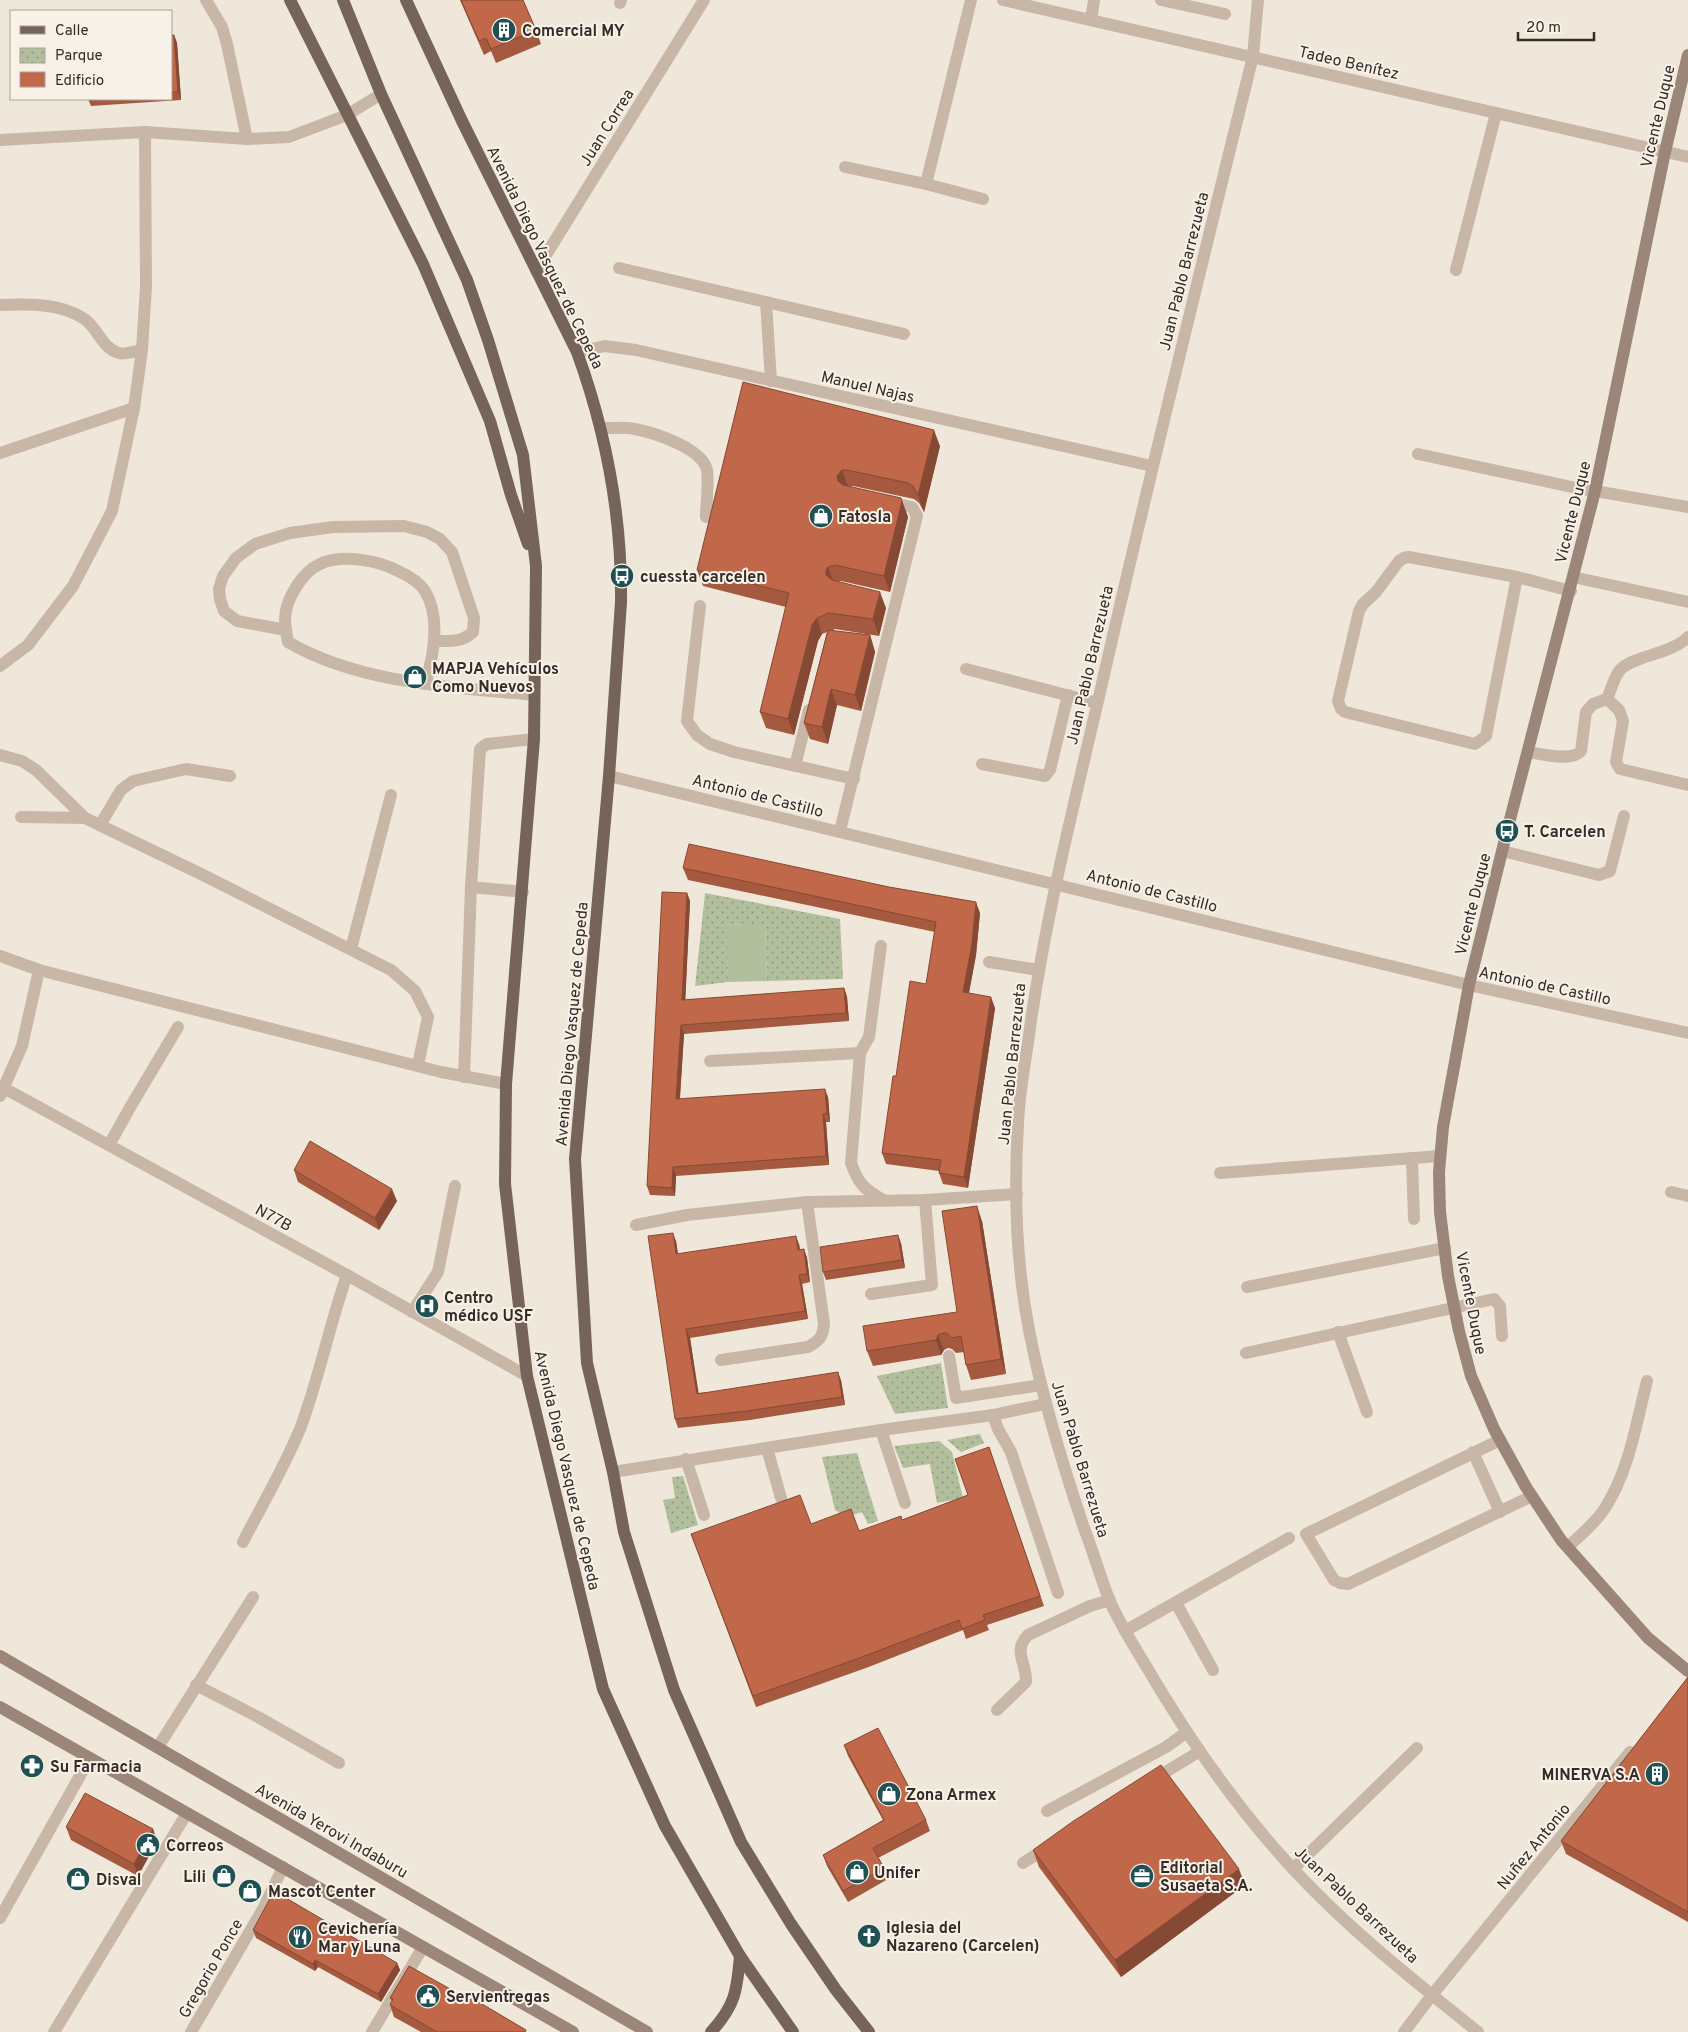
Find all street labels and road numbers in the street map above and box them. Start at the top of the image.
street label: Tadeo Benítez [1296,43,1401,85]
street label: Vicente Duque [1637,63,1680,170]
street label: Juan Correa [576,86,639,170]
street label: Avenida Diego Vasquez de Cepeda [481,143,607,373]
street label: Juan Pablo Barrezueta [1156,190,1214,353]
street label: Manuel Najas [819,367,916,408]
street label: Vicente Duque [1552,459,1596,566]
street label: Juan Pablo Barrezueta [1063,584,1119,747]
street label: Antonio de Castillo [690,771,825,823]
street label: Vicente Duque [1452,851,1496,958]
street label: Antonio de Castillo [1084,866,1219,918]
street label: Avenida Diego Vasquez de Cepeda [552,901,594,1147]
street label: Antonio de Castillo [1477,963,1613,1011]
street label: Juan Pablo Barrezueta [995,982,1031,1146]
street label: N77B [251,1201,295,1237]
street label: Vicente Duque [1450,1250,1490,1357]
street label: Avenida Diego Vasquez de Cepeda [529,1349,603,1592]
street label: Juan Pablo Barrezueta [1046,1379,1112,1540]
street label: Avenida Yerovi Indaburu [251,1780,411,1884]
street label: Nuñez Antonio [1494,1800,1576,1895]
street label: Juan Pablo Barrezueta [1289,1843,1422,1968]
street label: Gregorio Ponce [175,1916,248,2022]

